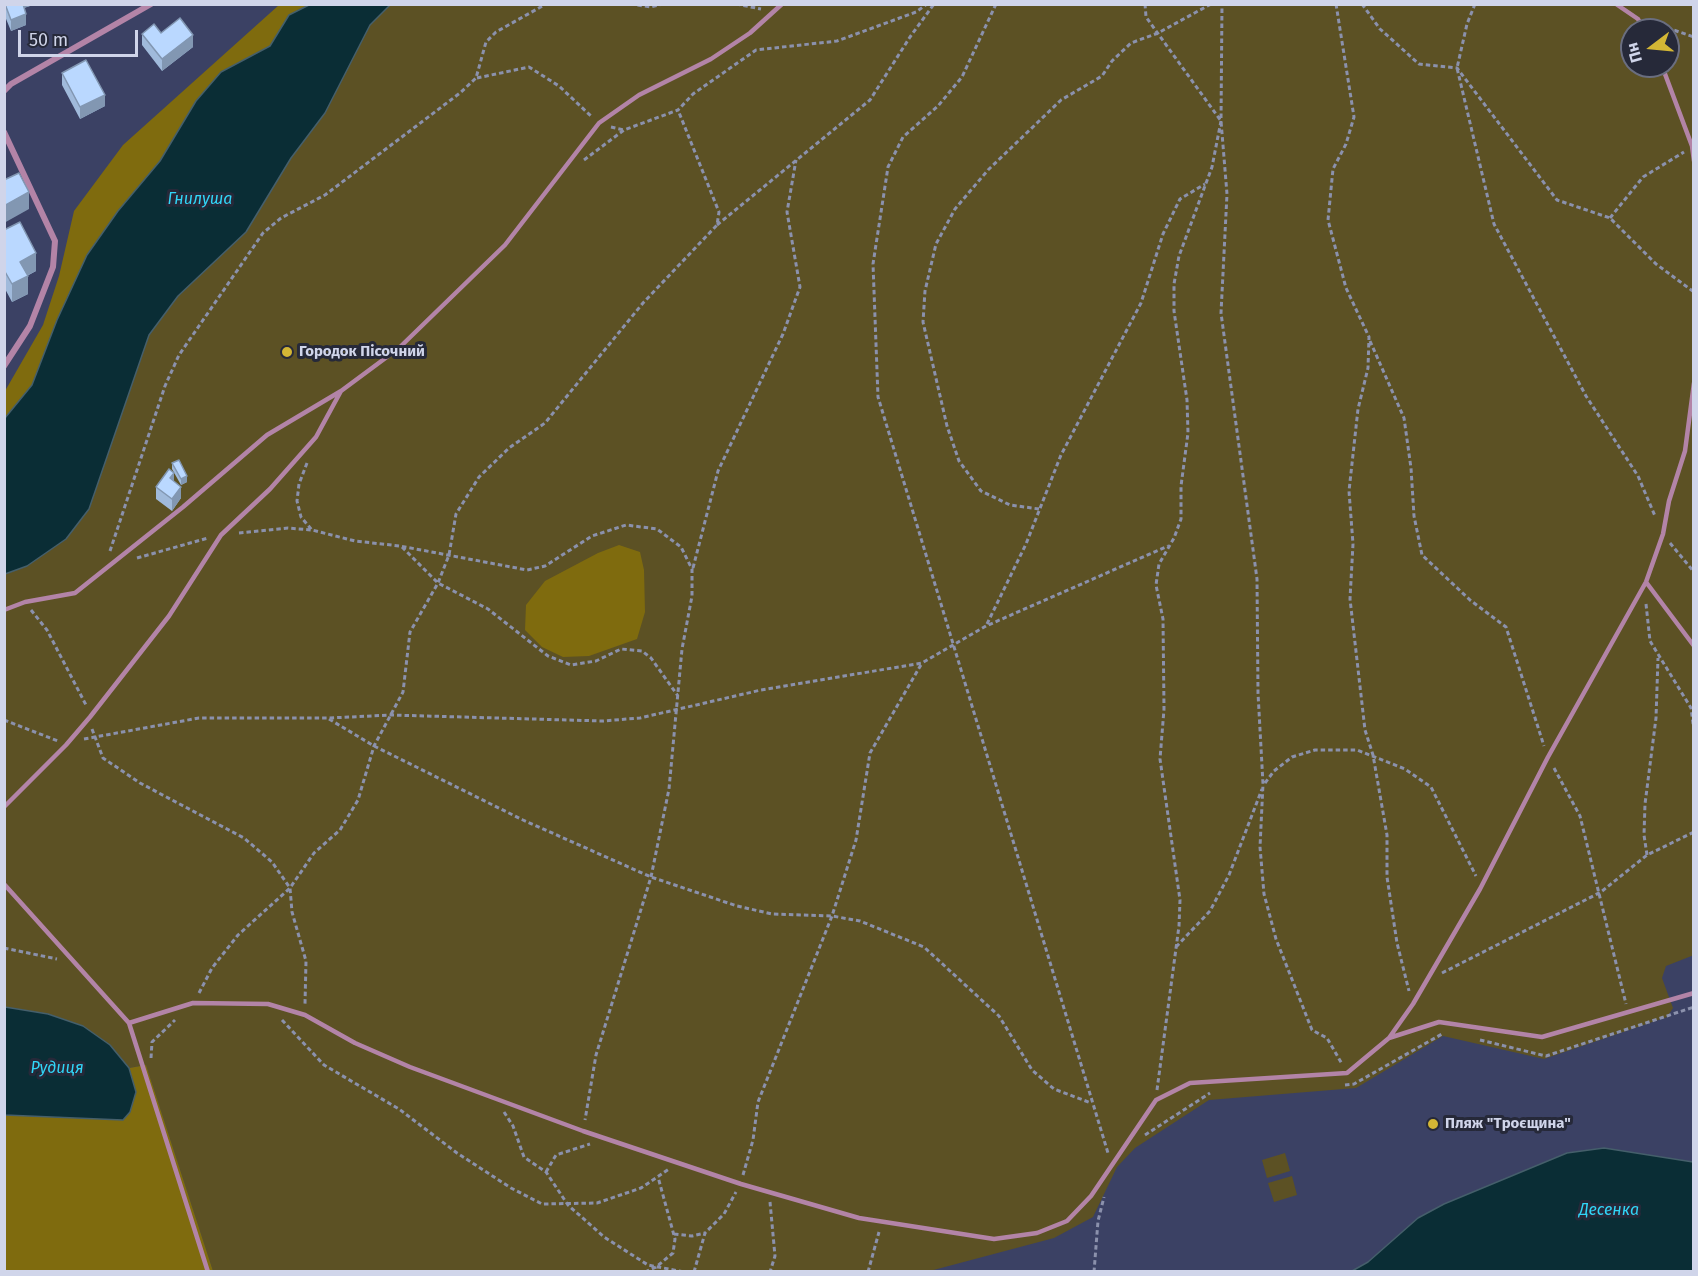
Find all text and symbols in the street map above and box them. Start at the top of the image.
scale bar [21,18,141,56]
north arrow [1620,18,1680,78]
text: 50 m [29,29,68,51]
text: Пн [1622,40,1646,65]
water label: Гнилуша [168,190,232,210]
place label: Городок Пісочний [299,343,425,361]
marker: Городок Пісочний [280,345,294,359]
water label: Рудиця [30,1059,84,1079]
place label: Пляж "Троєщина" [1445,1115,1571,1133]
marker: Пляж "Троєщина" [1426,1117,1440,1131]
water label: Десенка [1579,1201,1639,1221]

